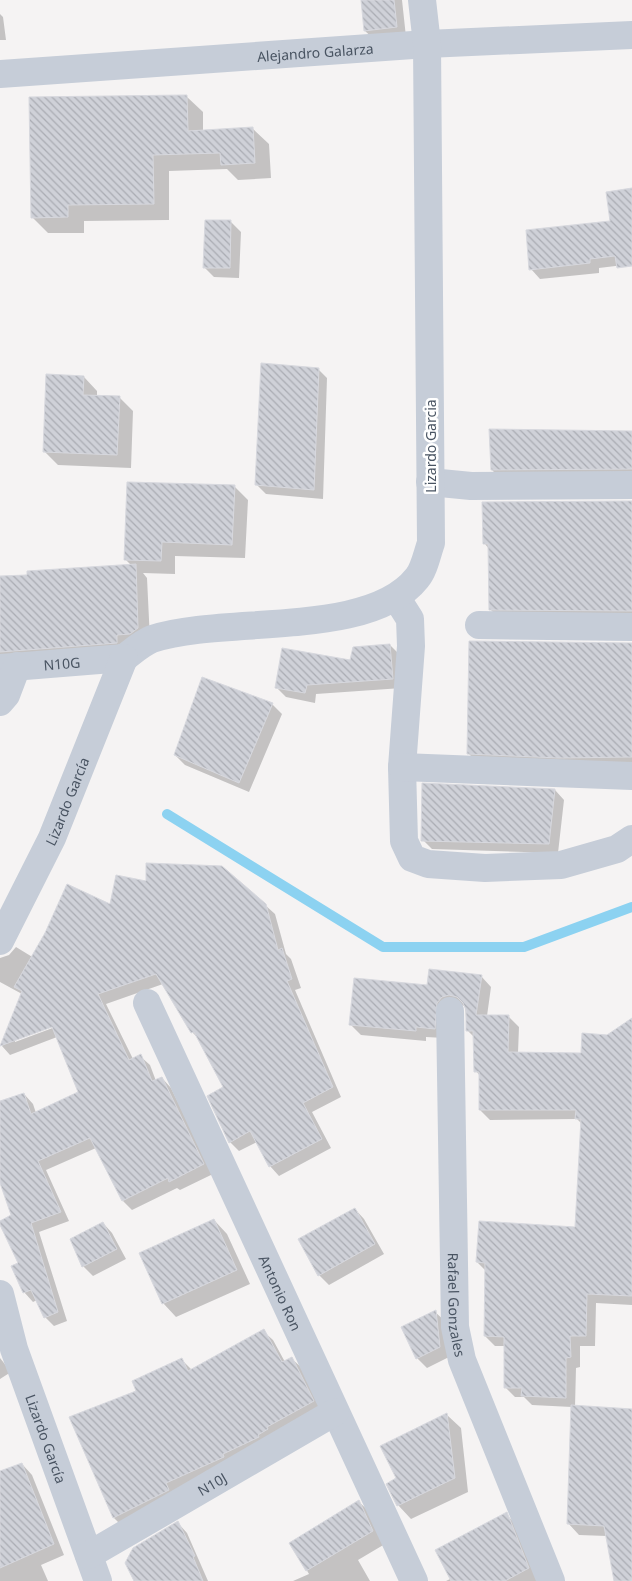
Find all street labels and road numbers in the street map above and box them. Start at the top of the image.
street label: Alejandro Galarza [256,38,374,65]
street label: Lizardo Garcia [421,399,440,493]
street label: N10G [43,652,81,674]
street label: Lizardo García [40,754,93,849]
street label: Antonio Ron [255,1252,306,1334]
street label: Rafael Gonzales [444,1253,471,1359]
street label: Lizardo García [22,1391,71,1486]
street label: N10J [194,1468,230,1500]

